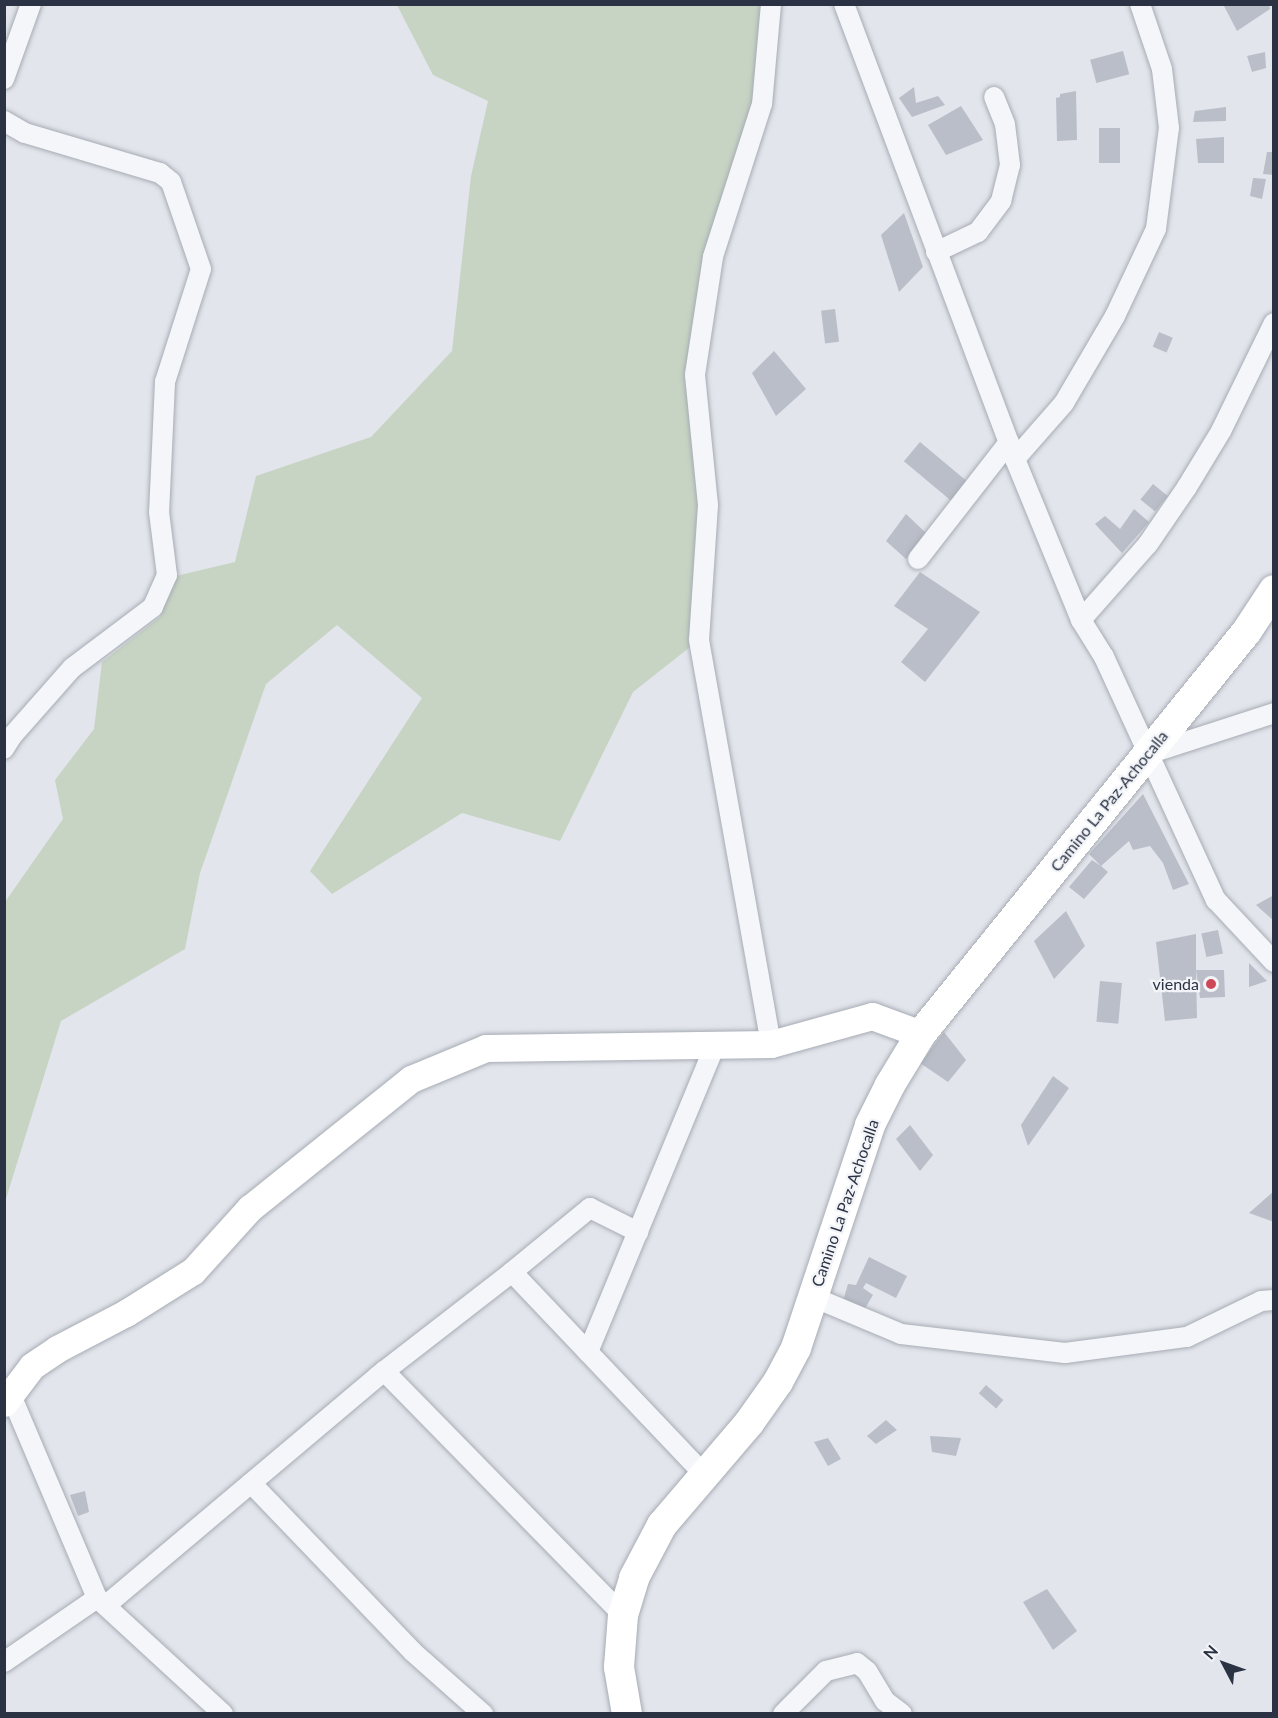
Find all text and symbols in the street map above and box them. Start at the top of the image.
street label: Camino La Paz-Achocalla [1046,727,1172,875]
place label: vienda [1153,974,1199,994]
marker: vienda [1204,977,1218,991]
street label: Camino La Paz-Achocalla [807,1117,883,1289]
north arrow [1194,1634,1254,1694]
text: N [1199,1641,1221,1663]

